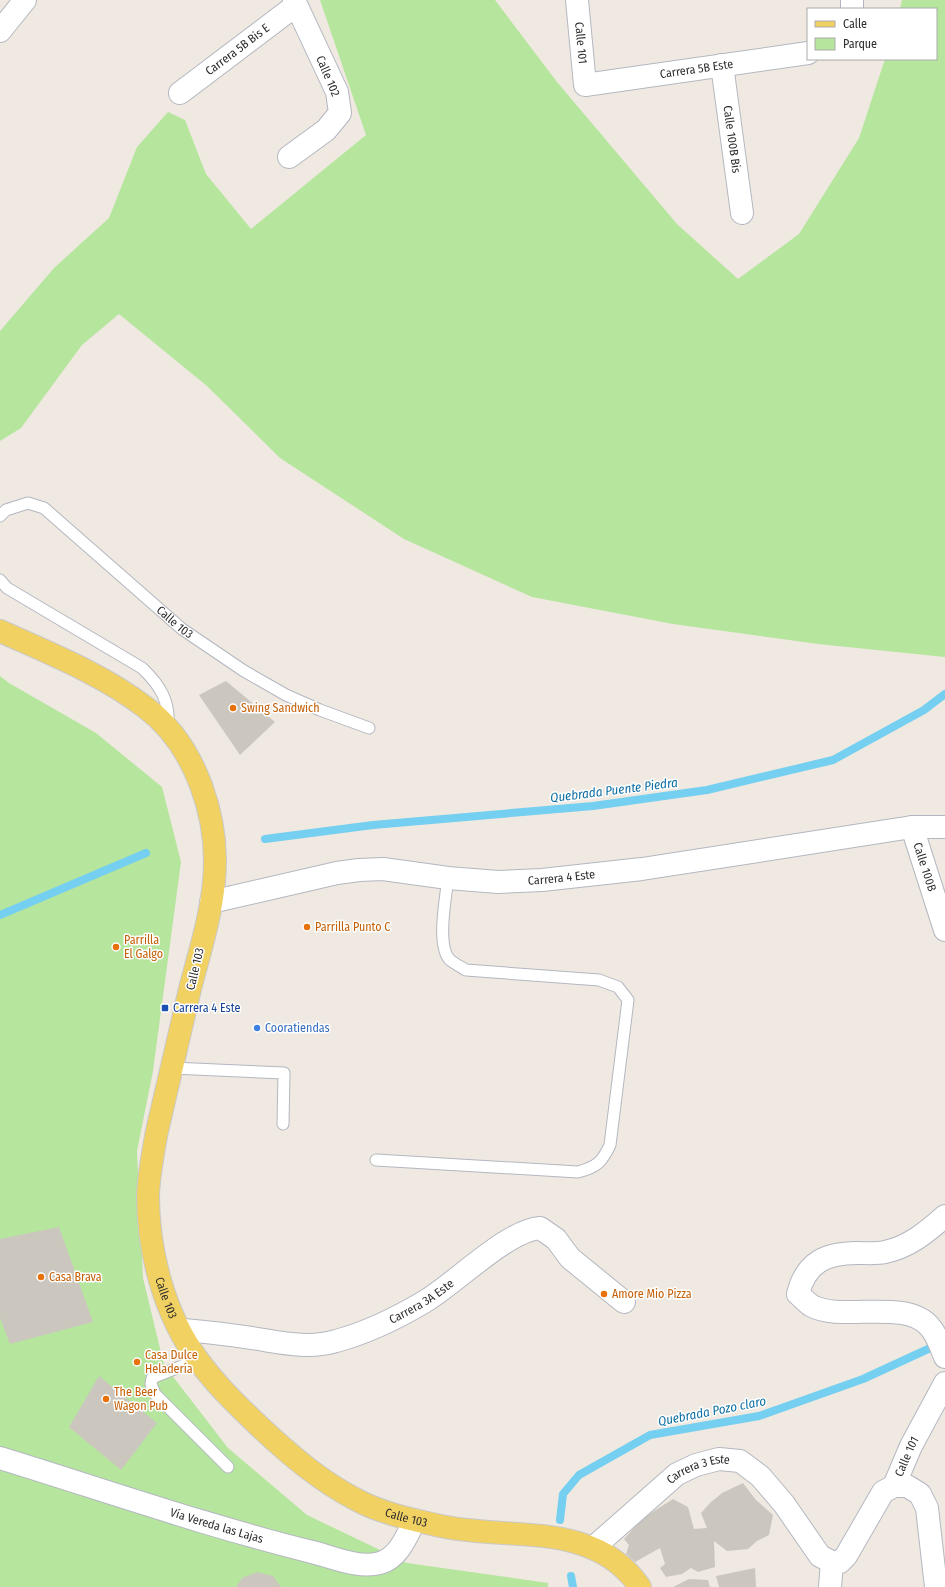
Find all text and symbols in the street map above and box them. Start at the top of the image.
legend [807,8,937,60]
text: Calle [843,17,867,31]
street label: Carrera 5B Bis E [203,21,272,78]
street label: Calle 101 [572,21,590,64]
text: Parque [843,37,877,51]
street label: Calle 102 [313,54,343,98]
street label: Carrera 5B Este [659,57,734,81]
street label: Calle 100B Bis [721,105,744,174]
street label: Calle 103 [154,603,196,641]
place label: Swing Sandwich [241,701,320,715]
marker: Swing Sandwich [228,703,238,713]
water label: Quebrada Puente Piedra [549,775,679,805]
street label: Calle 100B [910,841,939,894]
street label: Carrera 4 Este [528,867,596,888]
place label: Parrilla Punto C [315,920,390,934]
marker: Parrilla Punto C [302,922,312,932]
place label: Parrilla El Galgo [124,933,163,961]
marker: Parrilla El Galgo [111,942,121,952]
street label: Calle 103 [183,946,207,992]
place label: Carrera 4 Este [173,1001,240,1015]
marker: Carrera 4 Este [160,1003,170,1013]
place label: Cooratiendas [265,1021,330,1035]
marker: Cooratiendas [252,1023,262,1033]
place label: Casa Brava [49,1270,102,1284]
marker: Casa Brava [36,1272,46,1282]
street label: Calle 103 [152,1275,180,1321]
street label: Carrera 3A Este [387,1276,457,1327]
place label: Amore Mio Pizza [612,1287,692,1301]
marker: Amore Mio Pizza [599,1289,609,1299]
place label: Casa Dulce Heladería [145,1348,198,1376]
marker: Casa Dulce Heladería [132,1357,142,1367]
place label: The Beer Wagon Pub [114,1385,168,1413]
water label: Quebrada Pozo claro [657,1393,767,1429]
marker: The Beer Wagon Pub [101,1394,111,1404]
street label: Calle 101 [892,1434,922,1479]
street label: Carrera 3 Este [664,1452,730,1487]
street label: Vía Vereda las Lajas [168,1505,265,1546]
street label: Calle 103 [383,1505,429,1530]

